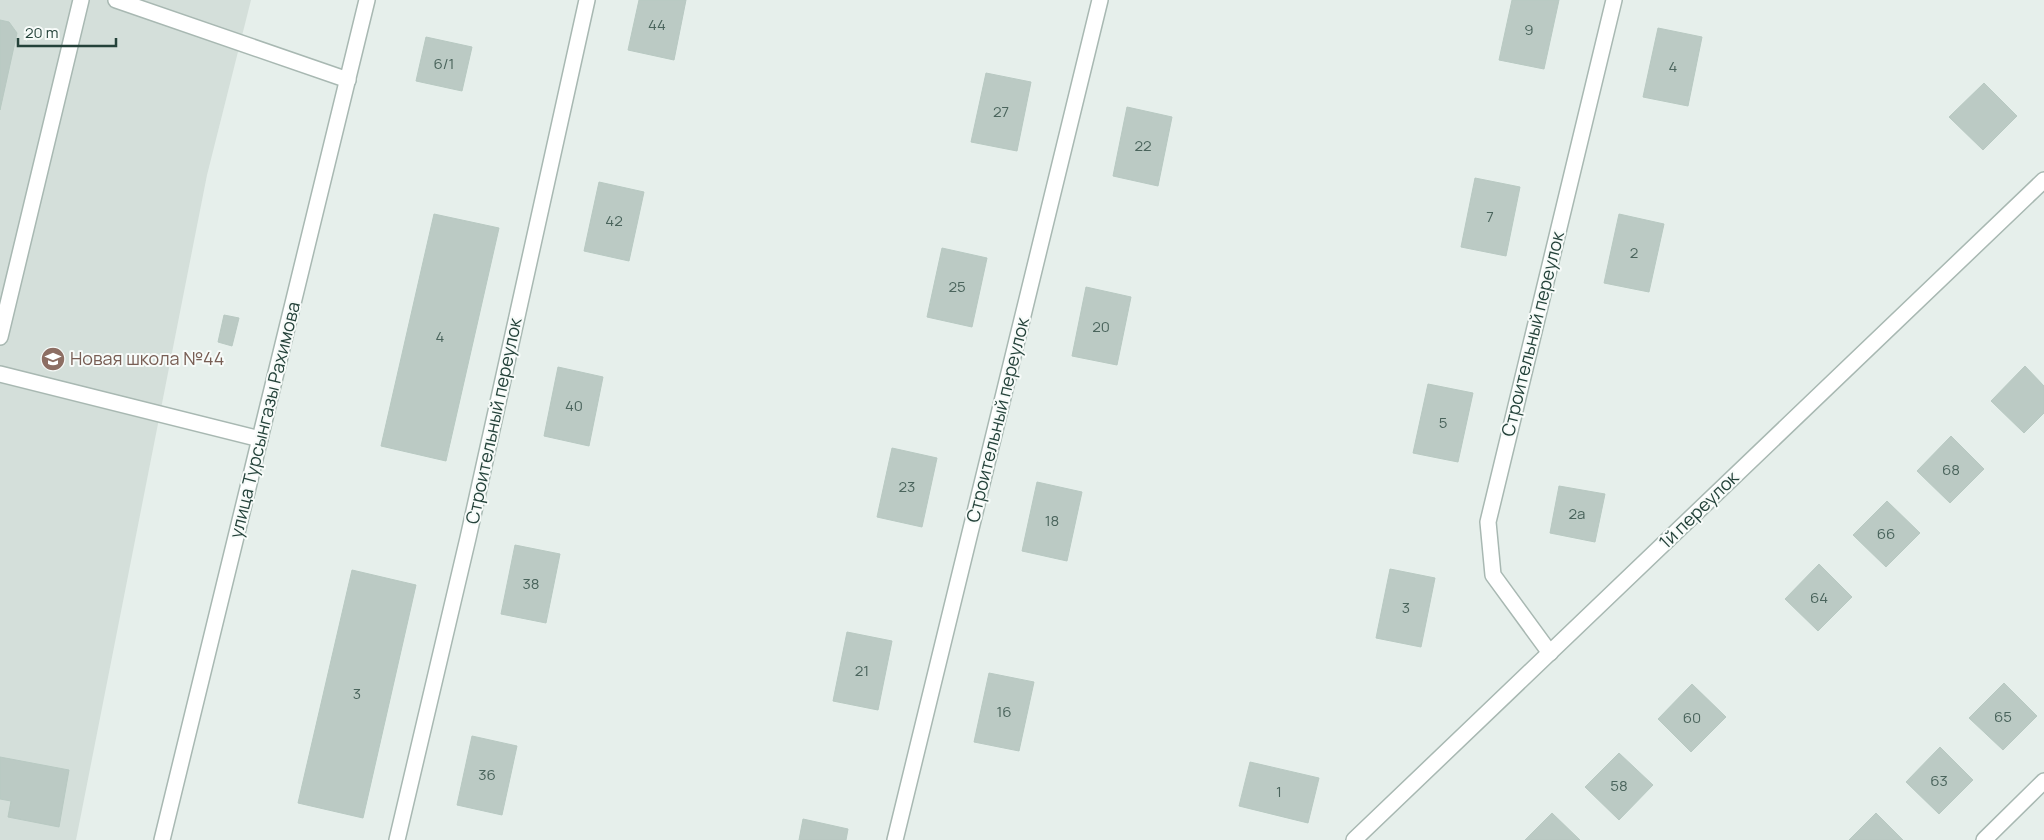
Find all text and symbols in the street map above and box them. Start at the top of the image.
house number: 44 [648,14,666,35]
scale bar [18,15,115,47]
house number: 9 [1524,19,1534,40]
text: 20 m [25,22,58,43]
house number: 6/1 [434,53,454,74]
house number: 4 [1669,56,1678,77]
house number: 27 [993,101,1009,122]
house number: 22 [1134,135,1152,156]
house number: 7 [1486,206,1494,227]
house number: 42 [605,210,623,231]
street label: Строительный переулок [1495,228,1569,439]
house number: 2 [1630,242,1638,263]
house number: 25 [948,276,966,297]
street label: улица Турсынгазы Рахимова [223,299,305,540]
street label: Строительный переулок [459,314,527,526]
street label: Строительный переулок [960,314,1034,525]
house number: 20 [1092,316,1110,337]
house number: 4 [436,326,445,347]
school or university icon: Новая школа №44 [40,346,66,372]
place label: Новая школа №44 [70,346,224,370]
house number: 40 [565,395,583,416]
house number: 5 [1439,412,1447,433]
house number: 68 [1942,459,1960,480]
street label: 1й переулок [1653,465,1744,553]
house number: 23 [899,476,915,497]
house number: 2а [1569,503,1585,524]
house number: 18 [1045,510,1059,531]
house number: 66 [1877,523,1895,544]
house number: 38 [522,573,540,594]
house number: 64 [1810,587,1828,608]
house number: 3 [1402,597,1410,618]
house number: 21 [855,660,869,681]
house number: 3 [353,683,361,704]
house number: 16 [996,701,1012,722]
house number: 65 [1994,706,2012,727]
house number: 60 [1683,707,1701,728]
house number: 36 [478,764,496,785]
house number: 63 [1930,770,1948,791]
house number: 58 [1610,775,1628,796]
house number: 1 [1276,781,1282,802]

